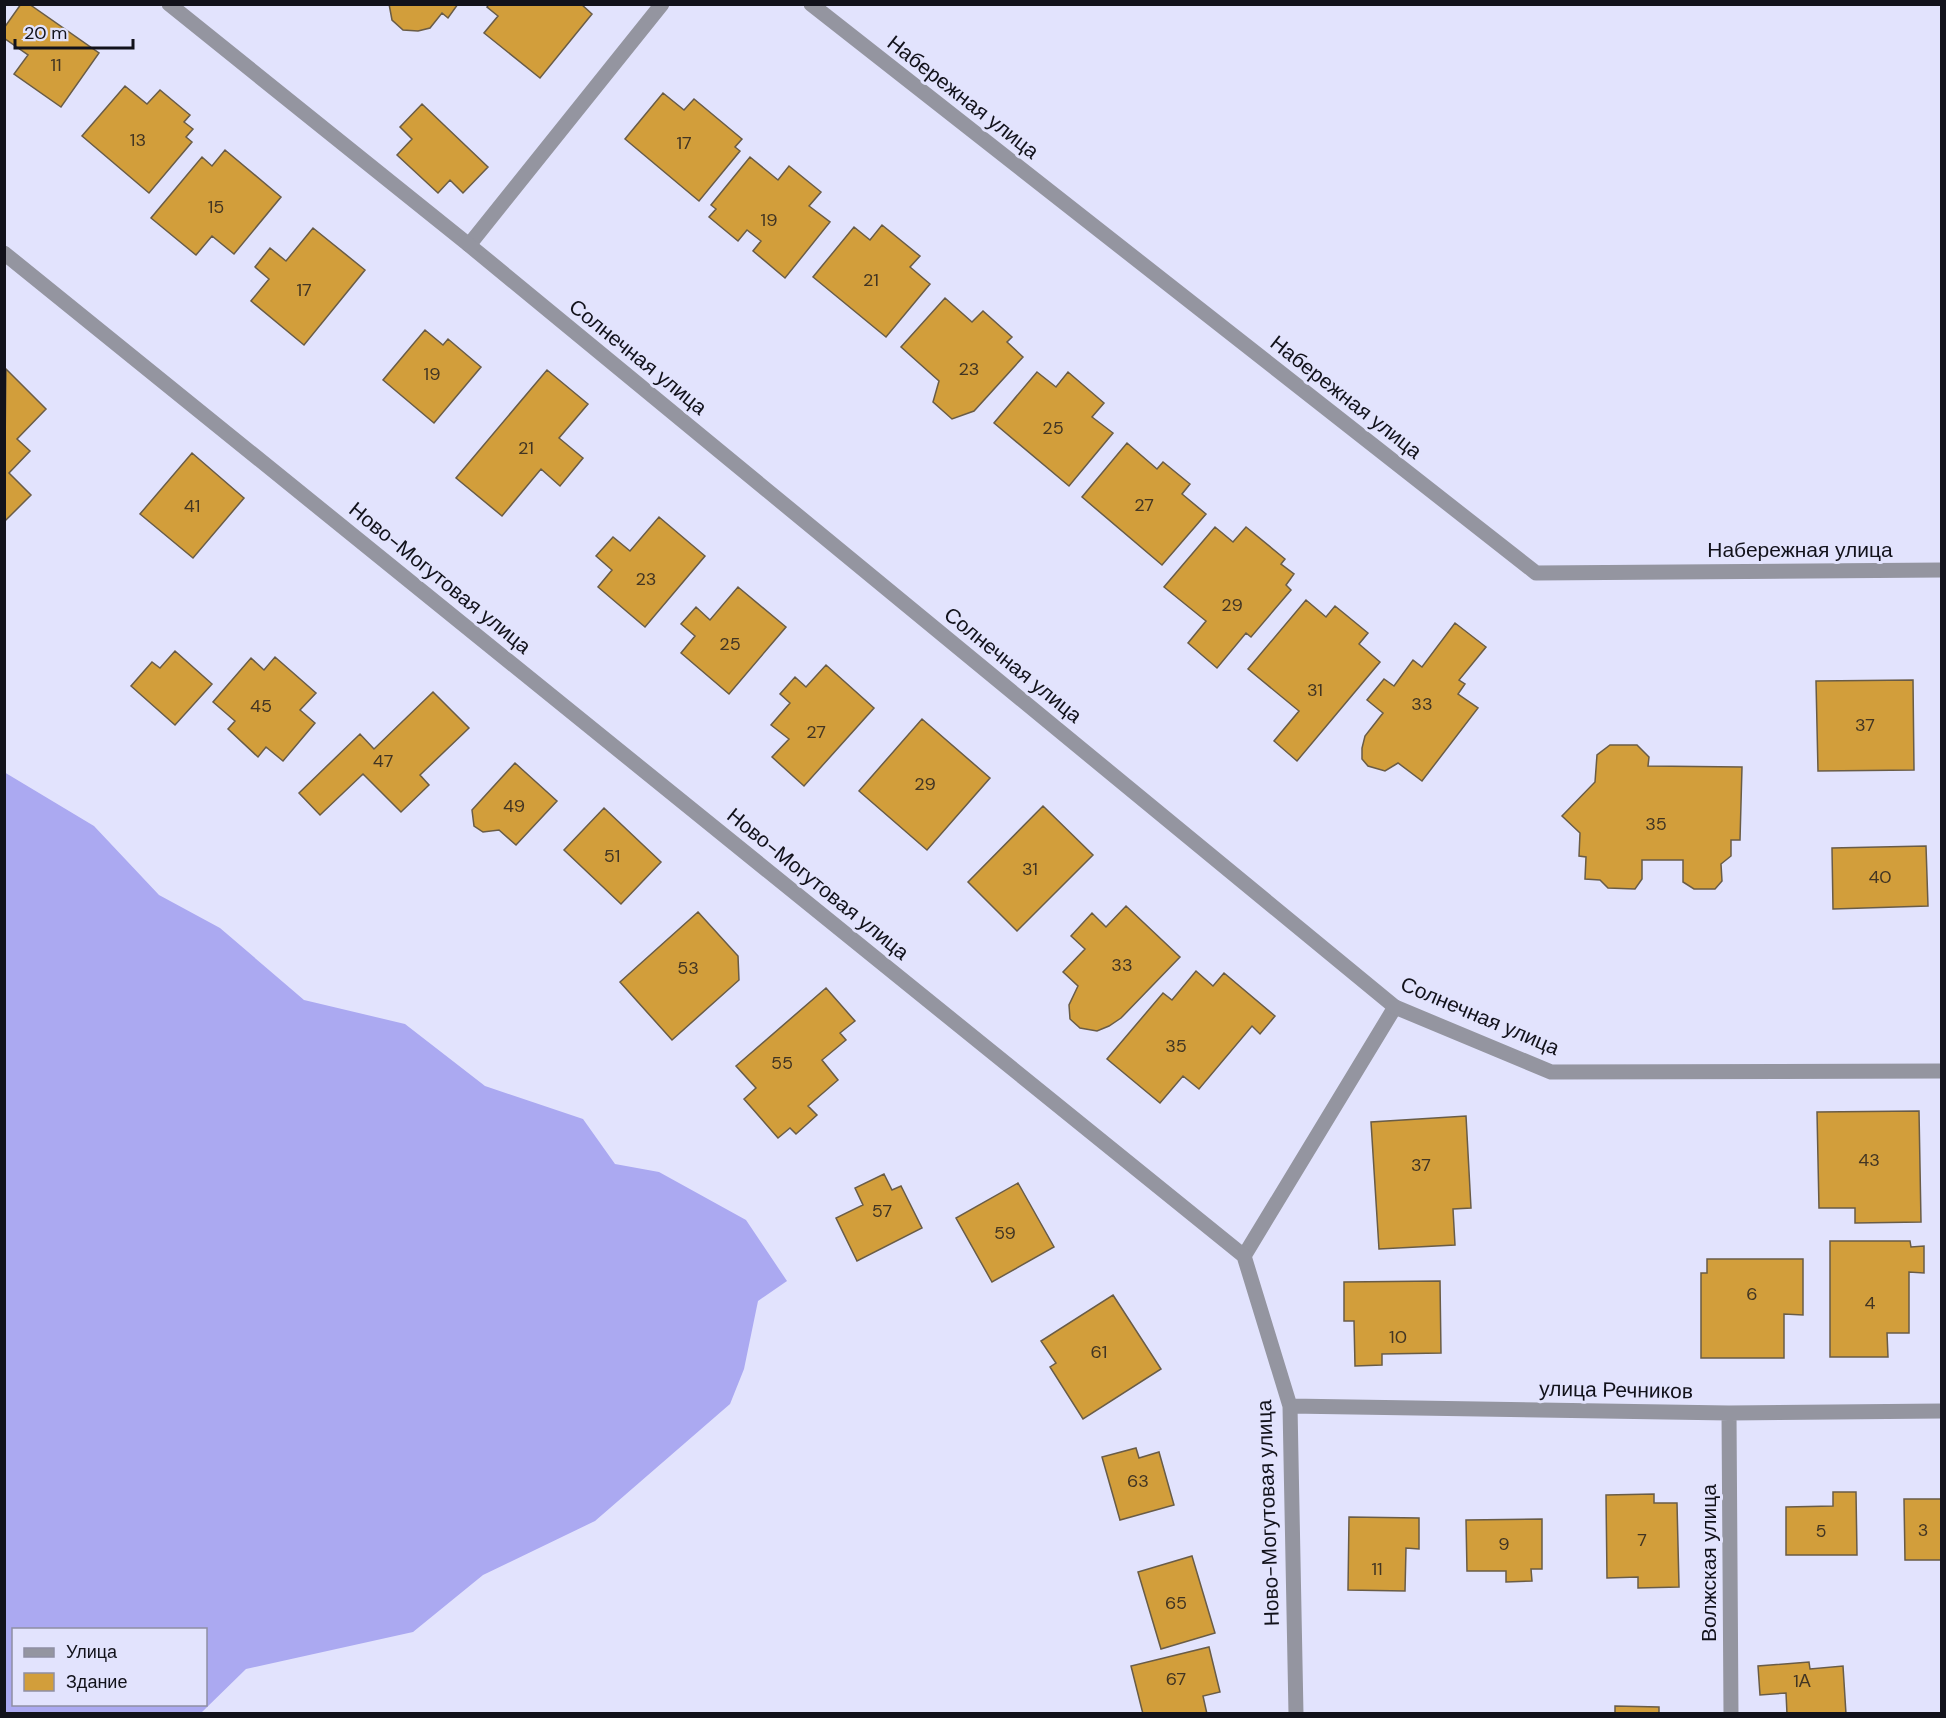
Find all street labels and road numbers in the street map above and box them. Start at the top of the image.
street label: Набережная улица [881,29,1045,165]
street label: Солнечная улица [563,293,713,422]
street label: Набережная улица [1264,329,1428,465]
street label: Ново-Могутовая улица [343,496,537,660]
street label: Набережная улица [1707,536,1893,564]
street label: Солнечная улица [938,601,1088,730]
street label: Ново-Могутовая улица [721,802,915,966]
street label: Солнечная улица [1396,970,1564,1062]
street label: улица Речников [1539,1375,1693,1405]
street label: Ново-Могутовая улица [1250,1399,1286,1627]
street label: Волжская улица [1695,1484,1723,1642]

